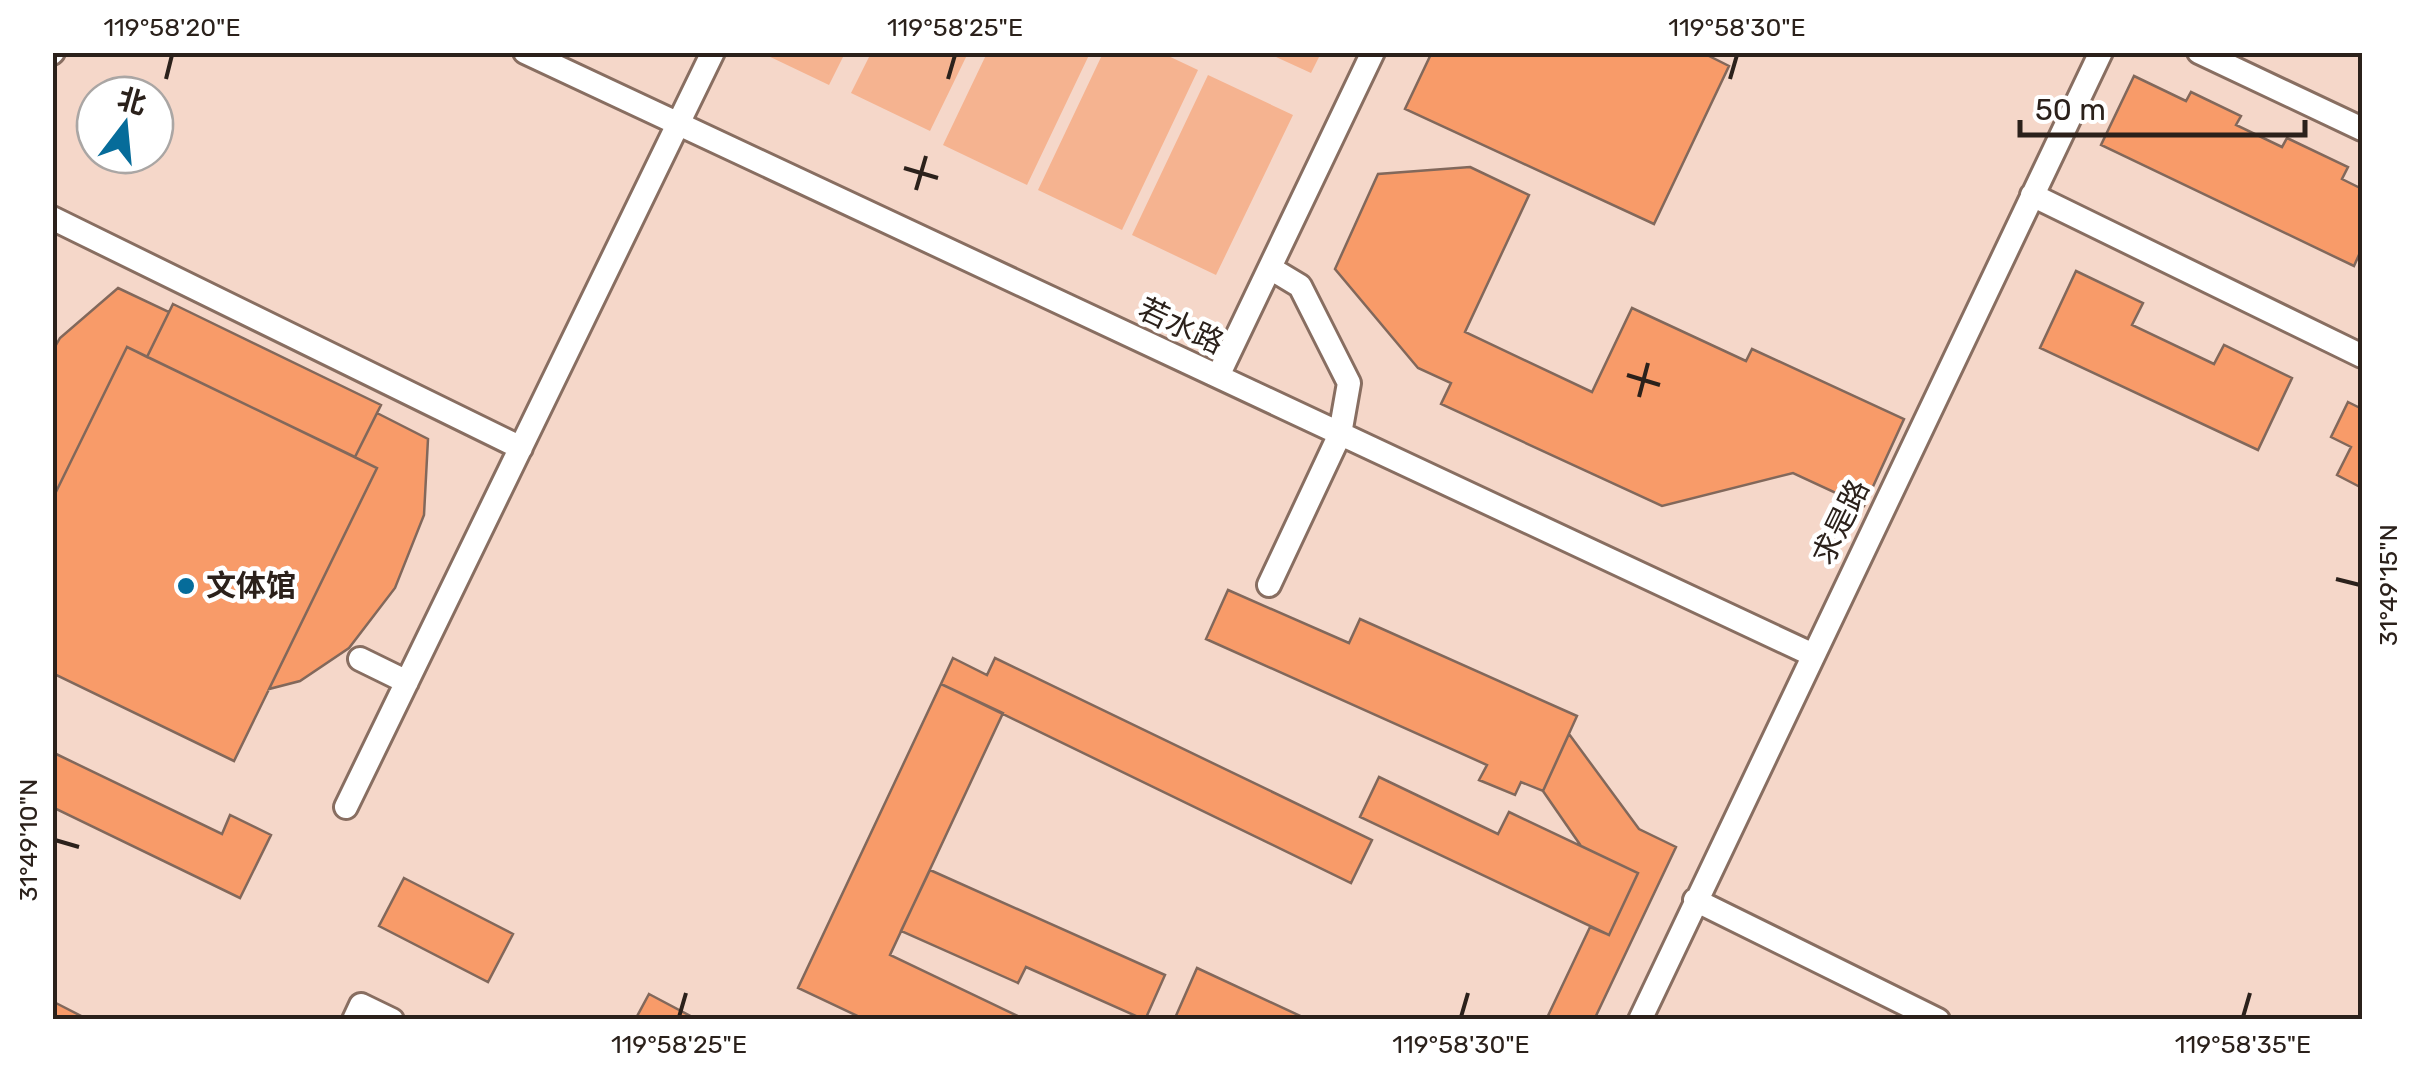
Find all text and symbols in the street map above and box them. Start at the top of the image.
text: 119°58'20"E [103,13,241,42]
text: 119°58'25"E [887,13,1023,42]
text: 119°58'30"E [1668,13,1806,42]
north arrow [75,75,175,175]
scale bar [2020,75,2305,137]
text: 北 [114,82,150,121]
text: 50 m [2035,92,2106,128]
street label: 若水路 [1133,291,1229,361]
street label: 求是路 [1805,474,1877,570]
text: 31°49'15"N [2374,524,2403,646]
place label: 文体馆 [206,568,296,604]
marker: 文体馆 [175,575,197,597]
text: 31°49'10"N [14,779,43,901]
text: 119°58'25"E [611,1030,747,1059]
text: 119°58'30"E [1392,1030,1530,1059]
text: 119°58'35"E [2175,1030,2311,1059]

